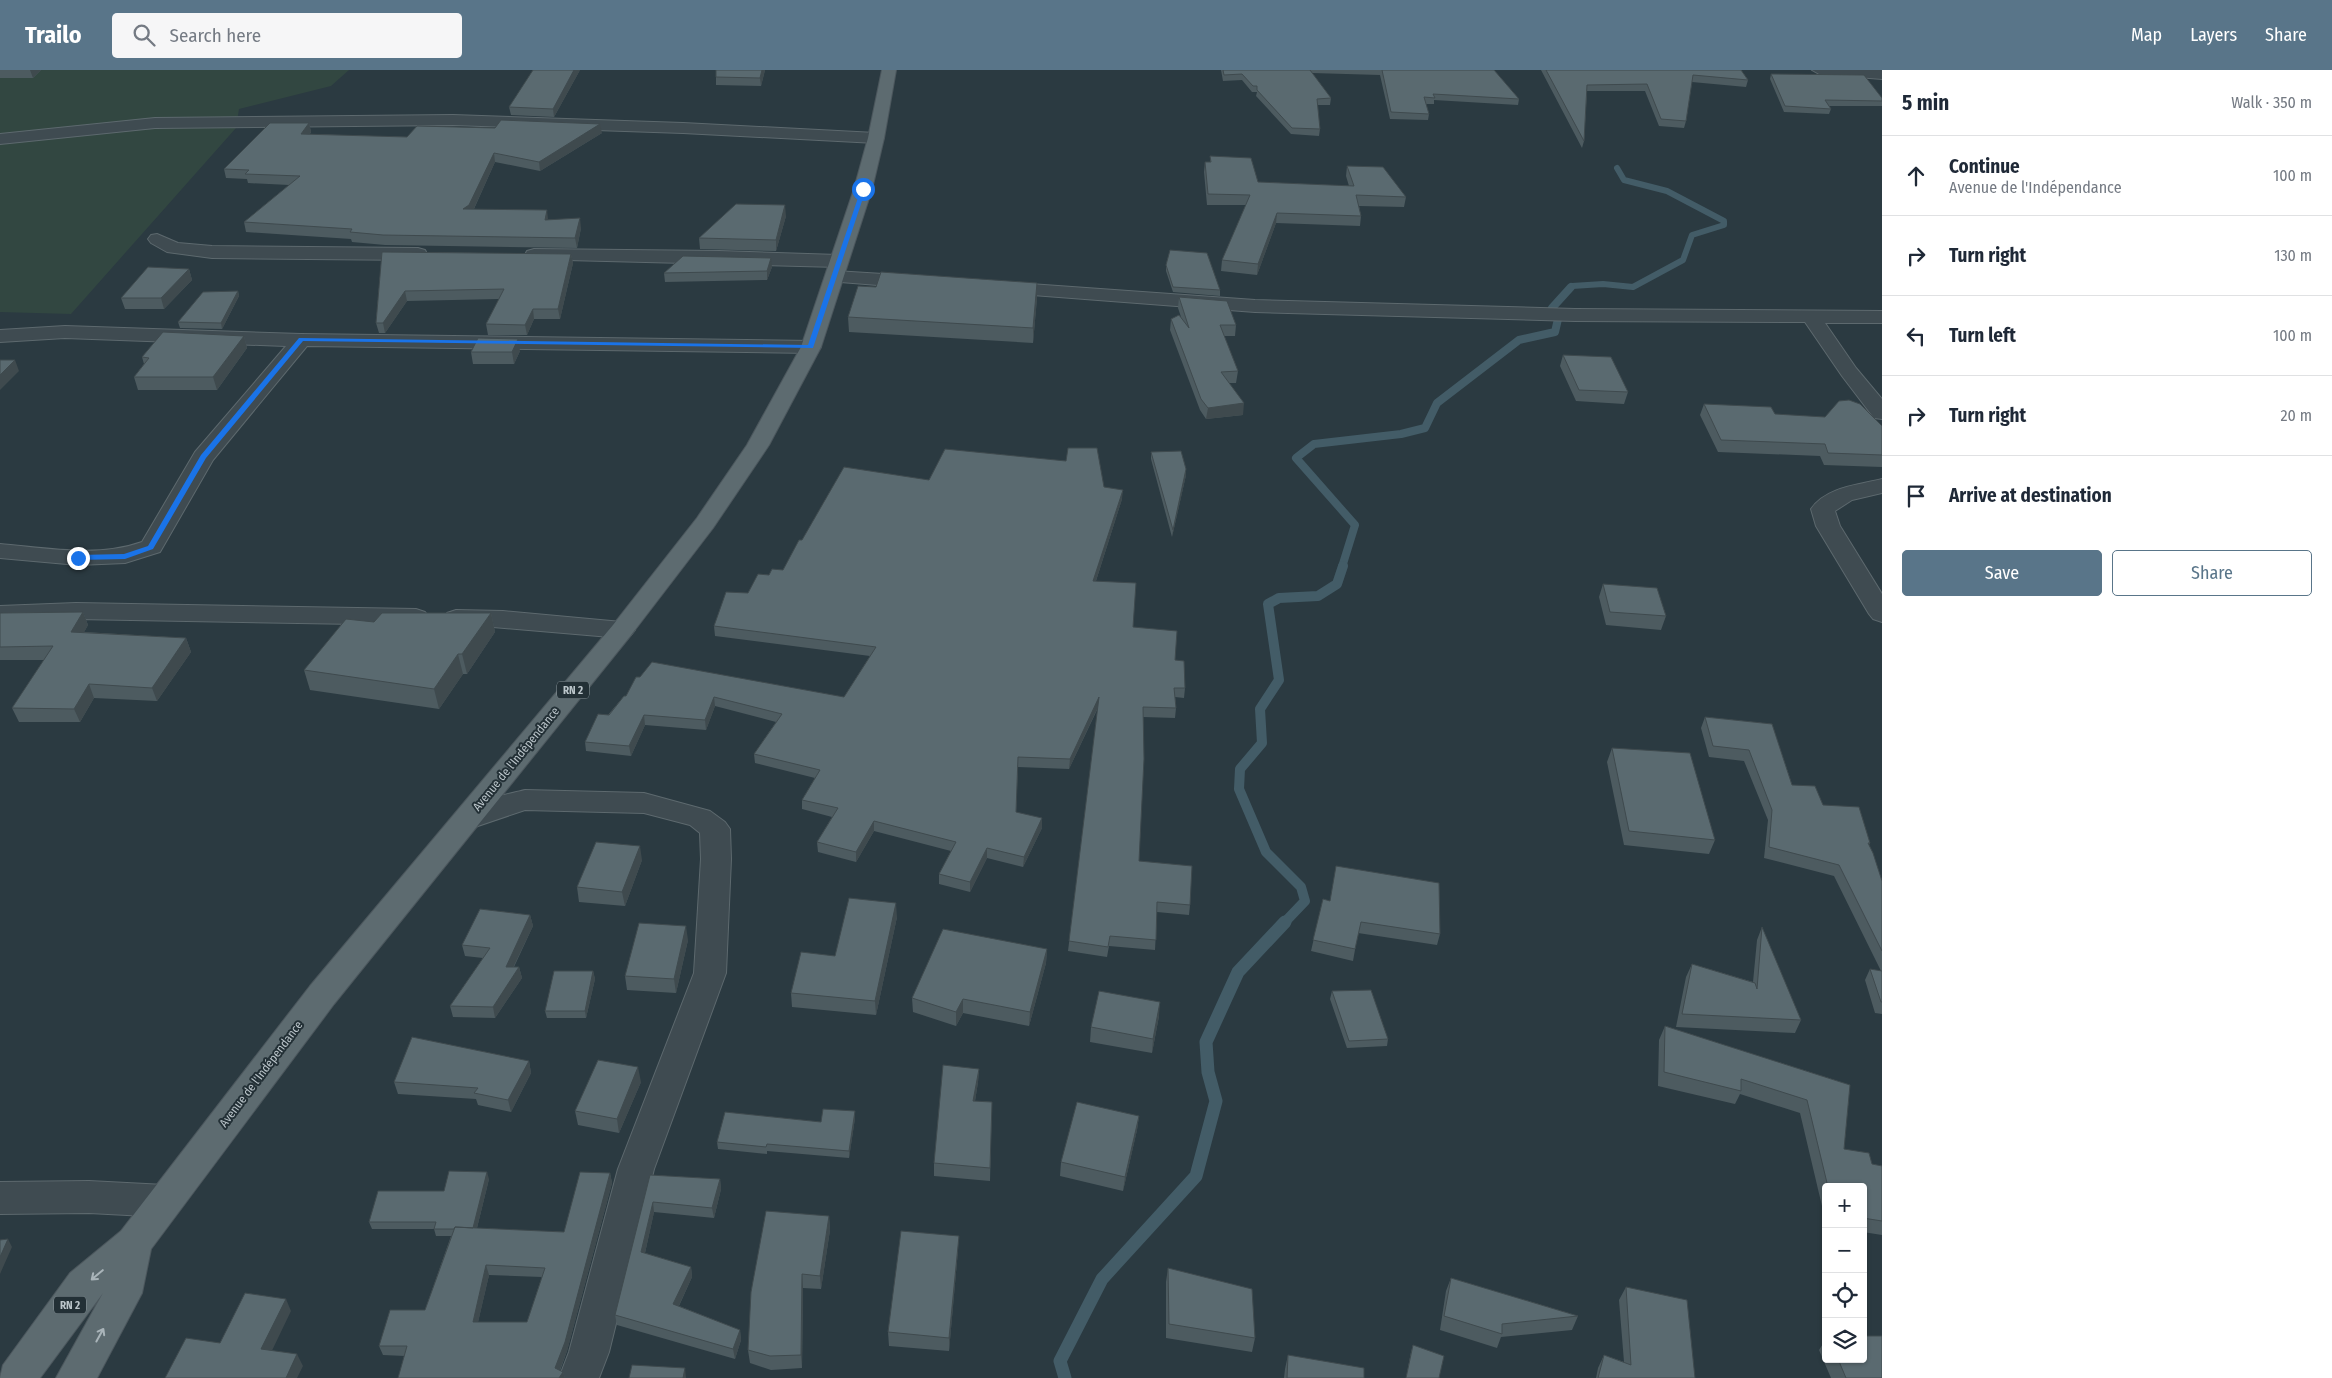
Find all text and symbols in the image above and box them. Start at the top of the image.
search box [112,13,462,58]
text: Trailo [25,21,82,49]
icon: search [130,21,158,49]
text: Search here [170,24,261,47]
text: Map [2131,24,2162,46]
text: Layers [2190,24,2237,46]
text: Share [2265,24,2307,46]
text: 5 min [1902,90,1949,116]
text: Walk · 350 m [2231,93,2312,112]
text: Continue [1949,155,2020,178]
icon: ahead [1902,162,1930,190]
text: 100 m [2273,166,2312,185]
route start [852,178,875,201]
text: Avenue de l'Indépendance [1949,178,2122,197]
icon: right [1902,242,1930,270]
text: Turn right [1949,244,2026,267]
text: 130 m [2274,246,2312,265]
icon: left [1902,322,1930,350]
text: Turn left [1949,324,2016,347]
text: 100 m [2273,326,2312,345]
icon: right [1902,402,1930,430]
text: Turn right [1949,404,2026,427]
text: 20 m [2281,406,2312,425]
icon: arrive [1902,482,1930,510]
text: Arrive at destination [1949,484,2112,507]
route end [67,547,90,570]
button: Save [1902,550,2102,596]
button: Share [2112,550,2312,596]
road number: RN 2 [557,682,589,698]
street label: Avenue de l'Indépendance [470,704,562,814]
street label: Avenue de l'Indépendance [216,1018,306,1130]
map controls [1822,1183,1867,1363]
button: + [1822,1183,1867,1228]
button: − [1822,1228,1867,1273]
one-way arrow [91,1269,104,1280]
button: locate [1822,1273,1867,1318]
road number: RN 2 [54,1296,86,1314]
button: layers [1822,1318,1867,1363]
one-way arrow [95,1328,105,1343]

